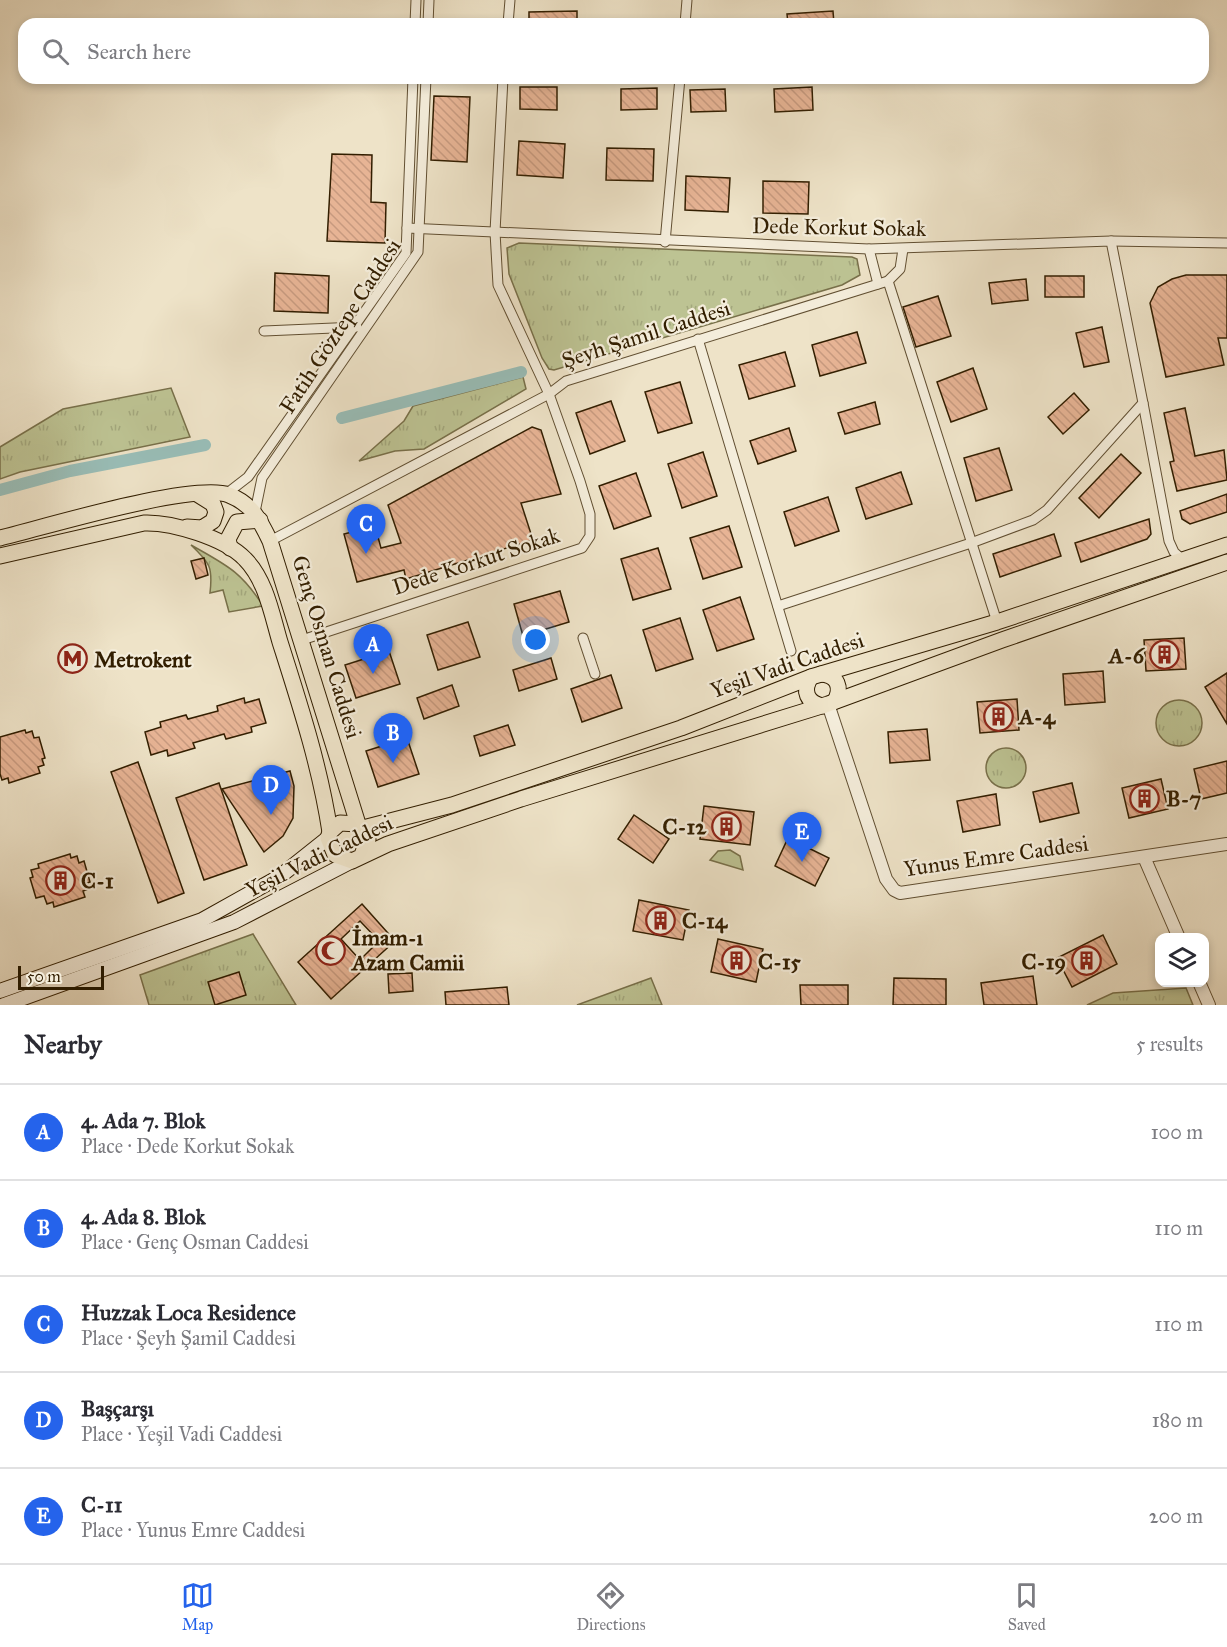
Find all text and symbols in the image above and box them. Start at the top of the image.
search box [18,18,1209,84]
icon: search [39,35,72,68]
text: Search here [87,38,191,65]
street label: Dede Korkut Sokak [752,212,927,242]
street label: Fatih Göztepe Caddesi [273,234,407,418]
street label: Şeyh Şamil Caddesi [558,294,734,374]
pin: C [346,504,386,554]
street label: Dede Korkut Sokak [389,521,564,601]
street label: Genç Osman Caddesi [286,552,368,742]
pin: A [354,624,392,674]
your location [521,625,550,654]
street label: Yeşil Vadi Caddesi [707,626,867,704]
building icon: A-6 [1149,639,1181,671]
place label: A-6 [1107,642,1146,669]
metro station icon: Metrokent [57,643,89,675]
place label: Metrokent [94,646,192,673]
building icon: A-4 [982,700,1014,732]
place label: A-4 [1017,703,1057,730]
pin: B [374,714,412,763]
pin: D [252,766,290,815]
building icon: B-7 [1129,782,1161,814]
place label: B-7 [1166,785,1202,812]
street label: Yeşil Vadi Caddesi [241,809,397,903]
building icon: C-12 [711,810,743,842]
pin: E [782,812,822,862]
place label: C-12 [662,813,707,840]
street label: Yunus Emre Caddesi [902,830,1090,882]
building icon: C-1 [44,864,76,896]
place label: C-1 [81,867,114,894]
building icon: C-14 [645,904,677,936]
place label: C-14 [682,907,729,934]
place label: İmam-ı Azam Camii [350,924,465,976]
map controls [1155,933,1209,987]
button: layers [1155,933,1209,987]
mosque icon: İmam-ı Azam Camii [315,934,347,966]
building icon: C-15 [721,945,753,977]
building icon: C-19 [1071,945,1103,977]
place label: C-15 [758,948,802,975]
place label: C-19 [1022,948,1066,975]
scale bar [18,963,104,990]
text: 50 m [27,967,61,986]
text: Nearby [24,1028,102,1060]
text: 5 results [1136,1032,1203,1056]
text: 4. Ada 7. Blok [81,1107,205,1134]
text: A [37,1120,50,1144]
text: 100 m [1151,1120,1203,1144]
text: Place · Dede Korkut Sokak [81,1134,294,1158]
text: 4. Ada 8. Blok [81,1203,206,1230]
text: B [37,1216,50,1240]
text: 110 m [1155,1216,1203,1240]
text: Place · Genç Osman Caddesi [81,1230,309,1254]
text: Huzzak Loca Residence [81,1299,296,1326]
text: C [37,1312,50,1336]
text: 110 m [1155,1312,1203,1336]
text: Place · Şeyh Şamil Caddesi [81,1326,296,1350]
text: Başçarşı [81,1395,154,1422]
text: D [36,1408,51,1432]
text: 180 m [1152,1408,1203,1432]
text: Place · Yeşil Vadi Caddesi [81,1422,282,1446]
text: C-11 [81,1491,122,1518]
text: E [36,1504,51,1528]
text: 200 m [1149,1504,1203,1528]
text: Place · Yunus Emre Caddesi [81,1518,305,1542]
tab: Map [181,1579,214,1634]
tab: Directions [576,1579,645,1634]
tab: Saved [1008,1579,1046,1634]

